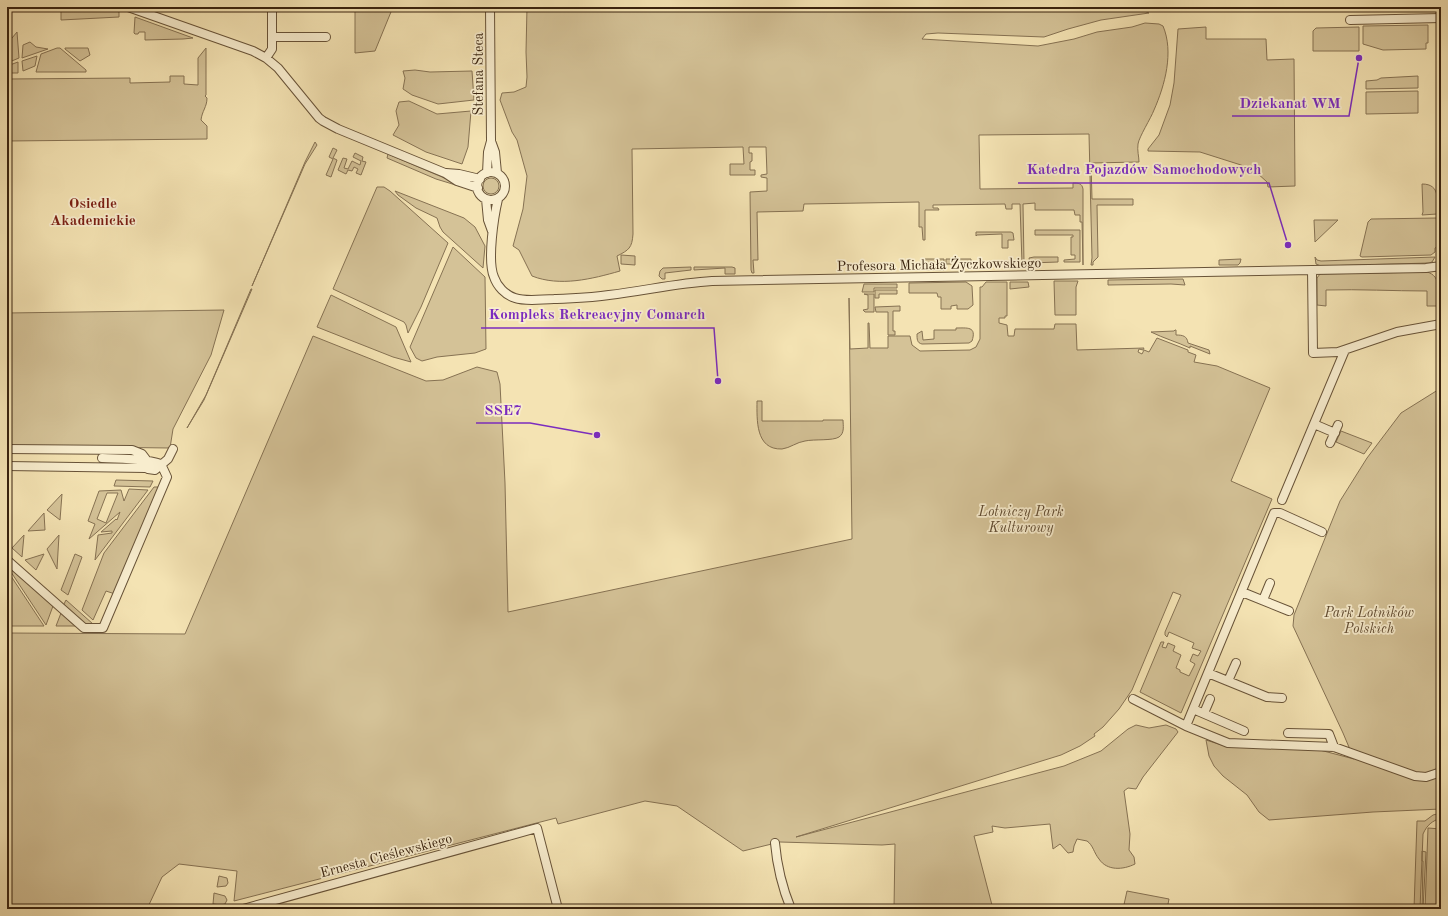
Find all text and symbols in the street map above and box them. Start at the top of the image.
street label: Stefana Steca [472,32,486,116]
callout: Dziekanat WM [1232,89,1349,116]
text: Dziekanat WM [1239,97,1341,112]
callout: Katedra Pojazdów Samochodowych [1018,156,1269,183]
text: Katedra Pojazdów Samochodowych [1026,163,1262,178]
district label: Osiedle Akademickie [50,197,136,229]
street label: Profesora Michała Życzkowskiego [836,253,1042,274]
callout: Kompleks Rekreacyjny Comarch [481,301,714,328]
text: Kompleks Rekreacyjny Comarch [489,308,705,323]
callout: SSE7 [476,396,530,423]
text: SSE7 [484,404,522,419]
park label: Lotniczy Park Kulturowy [977,505,1064,536]
park label: Park Lotników Polskich [1323,606,1414,636]
street label: Ernesta Cieślewskiego [319,832,454,880]

